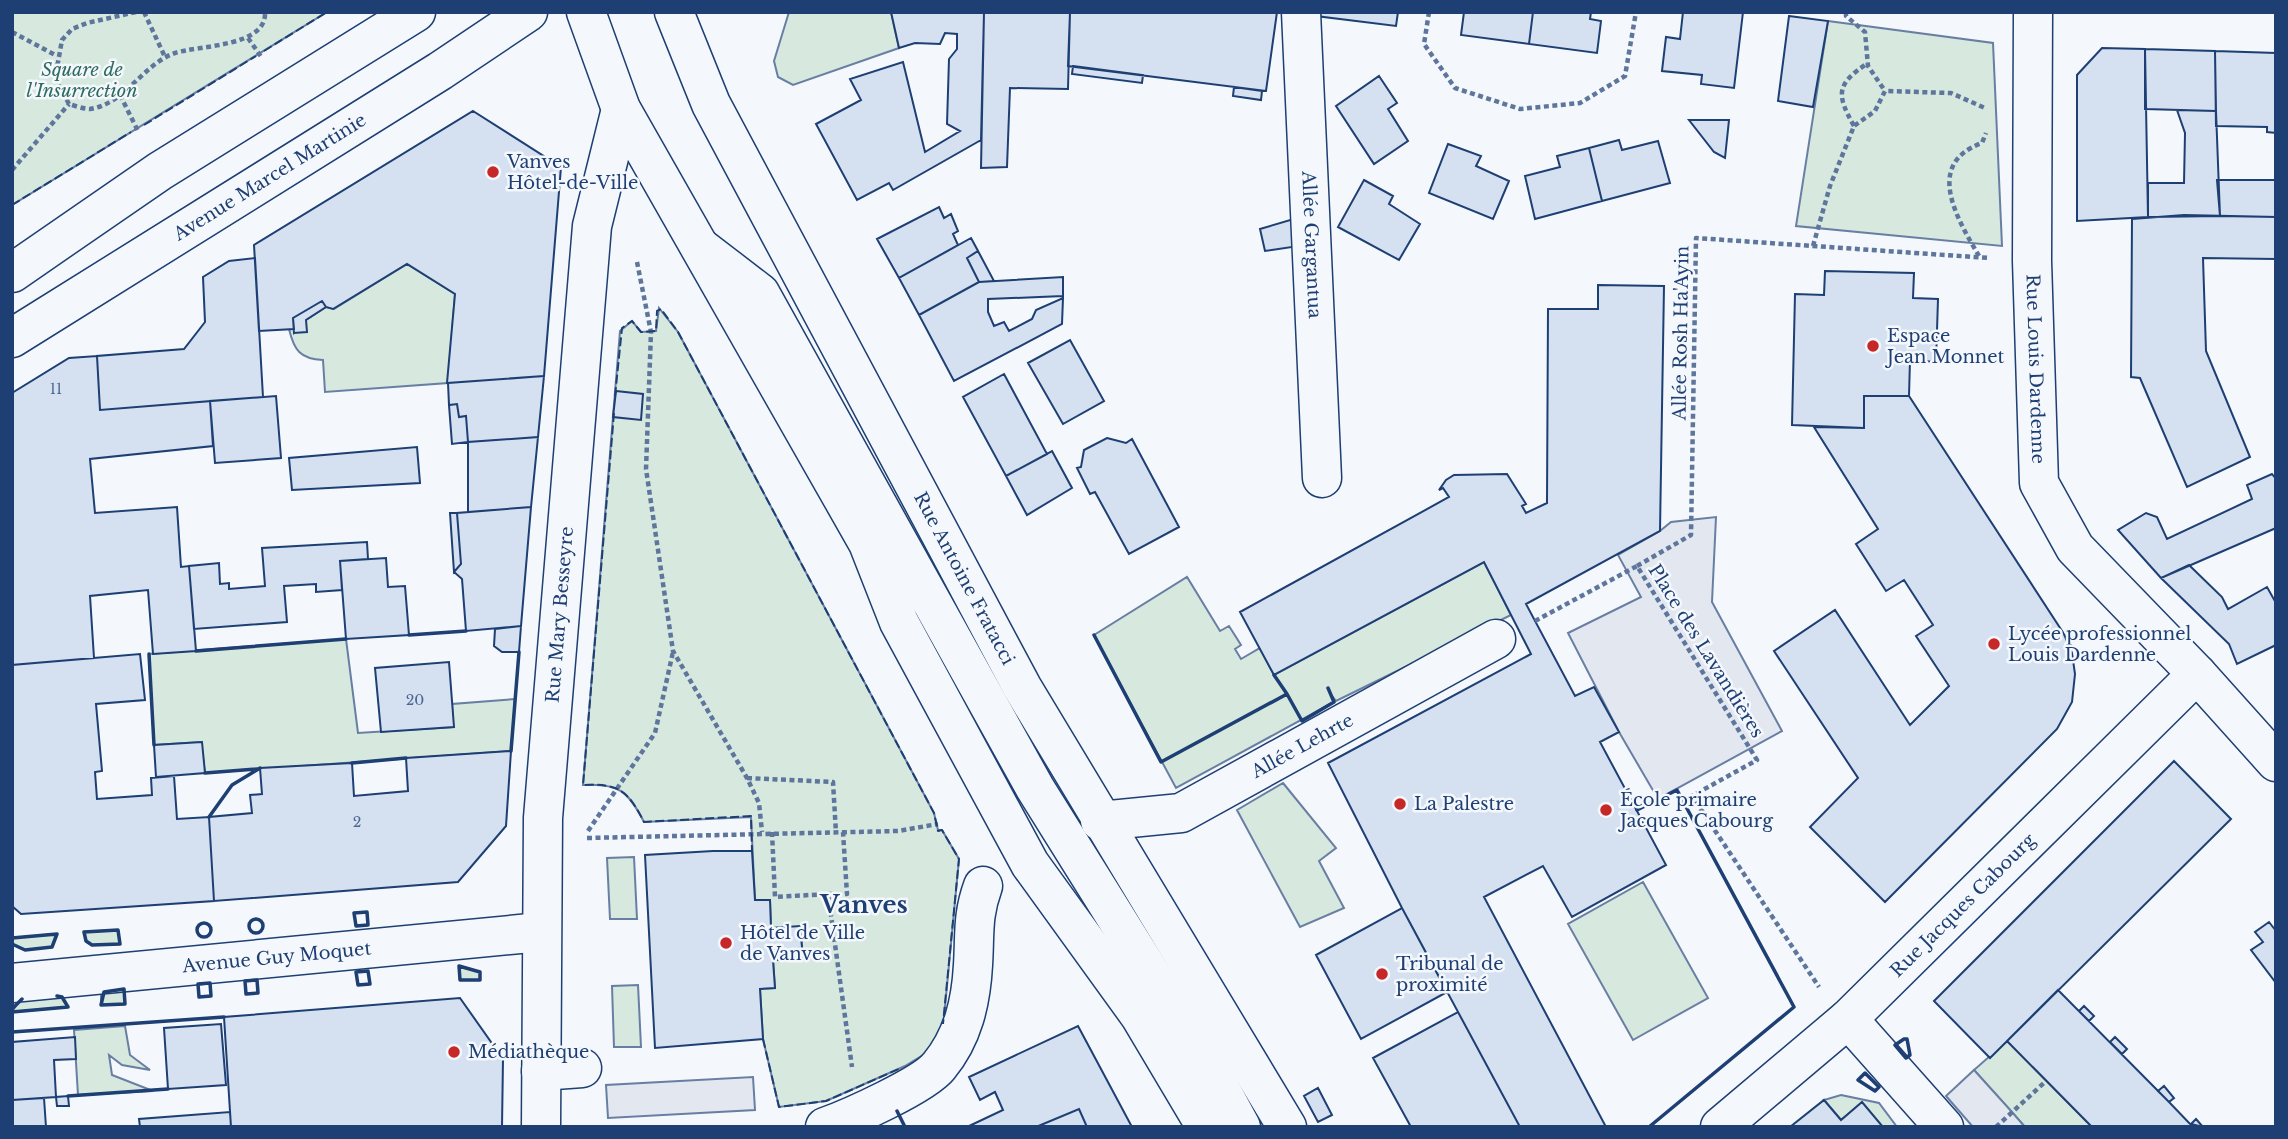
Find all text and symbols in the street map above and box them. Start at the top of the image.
park label: Square de l'Insurrection [27,59,137,102]
street label: Avenue Marcel Martinie [169,109,370,246]
place label: Vanves Hôtel-de-Ville [506,151,638,194]
marker: Vanves Hôtel-de-Ville [485,164,501,180]
street label: Allée Gargantua [1297,169,1326,319]
street label: Allée Rosh Ha'Ayin [1668,246,1694,421]
street label: Rue Louis Dardenne [2021,274,2049,464]
place label: Espace Jean Monnet [1885,325,2005,368]
marker: Espace Jean Monnet [1865,338,1881,354]
house number: 11 [50,380,62,398]
street label: Rue Antoine Fratacci [909,488,1019,669]
street label: Rue Mary Besseyre [542,526,578,704]
street label: Place des Lavandières [1644,560,1768,742]
place label: Lycée professionnel Louis Dardenne [2008,623,2192,666]
marker: Lycée professionnel Louis Dardenne [1986,636,2002,652]
house number: 20 [406,691,424,709]
street label: Allée Lehrte [1247,709,1357,783]
place label: École primaire Jacques Cabourg [1618,788,1773,832]
place label: La Palestre [1414,793,1514,815]
marker: La Palestre [1392,796,1408,812]
marker: École primaire Jacques Cabourg [1598,802,1614,818]
house number: 2 [353,813,361,831]
street label: Rue Jacques Cabourg [1886,829,2040,982]
district label: Vanves [819,890,908,919]
place label: Hôtel de Ville de Vanves [740,922,865,965]
marker: Hôtel de Ville de Vanves [718,935,734,951]
street label: Avenue Guy Moquet [180,937,372,978]
place label: Tribunal de proximité [1396,953,1504,996]
marker: Tribunal de proximité [1374,966,1390,982]
place label: Médiathèque [468,1041,589,1063]
marker: Médiathèque [446,1044,462,1060]

